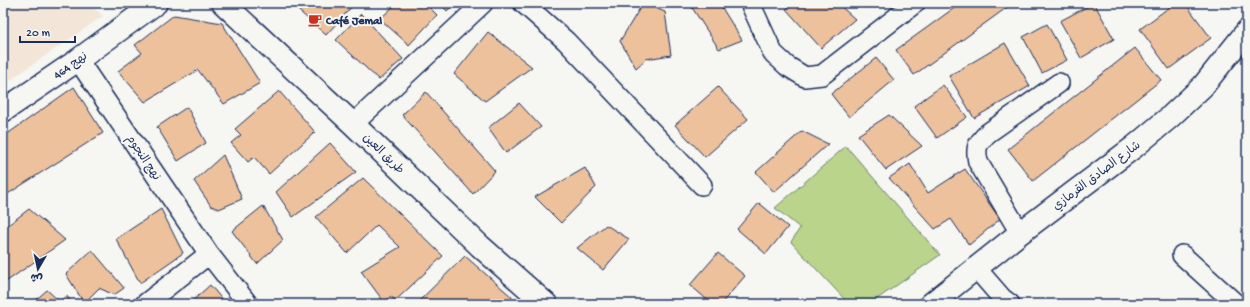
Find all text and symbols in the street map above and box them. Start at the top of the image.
cafe icon: Café Jemal [307,12,323,28]
place label: Café Jemal [325,15,383,29]
scale bar [20,18,75,44]
text: 20 m [26,27,51,41]
street label: نهج 464 [52,50,91,83]
street label: طريق العين [359,131,406,178]
street label: نهج النجوم [122,133,163,184]
street label: شارع الصادق القرمازي [1051,139,1144,214]
north arrow [18,249,58,289]
text: ش [30,270,44,284]

